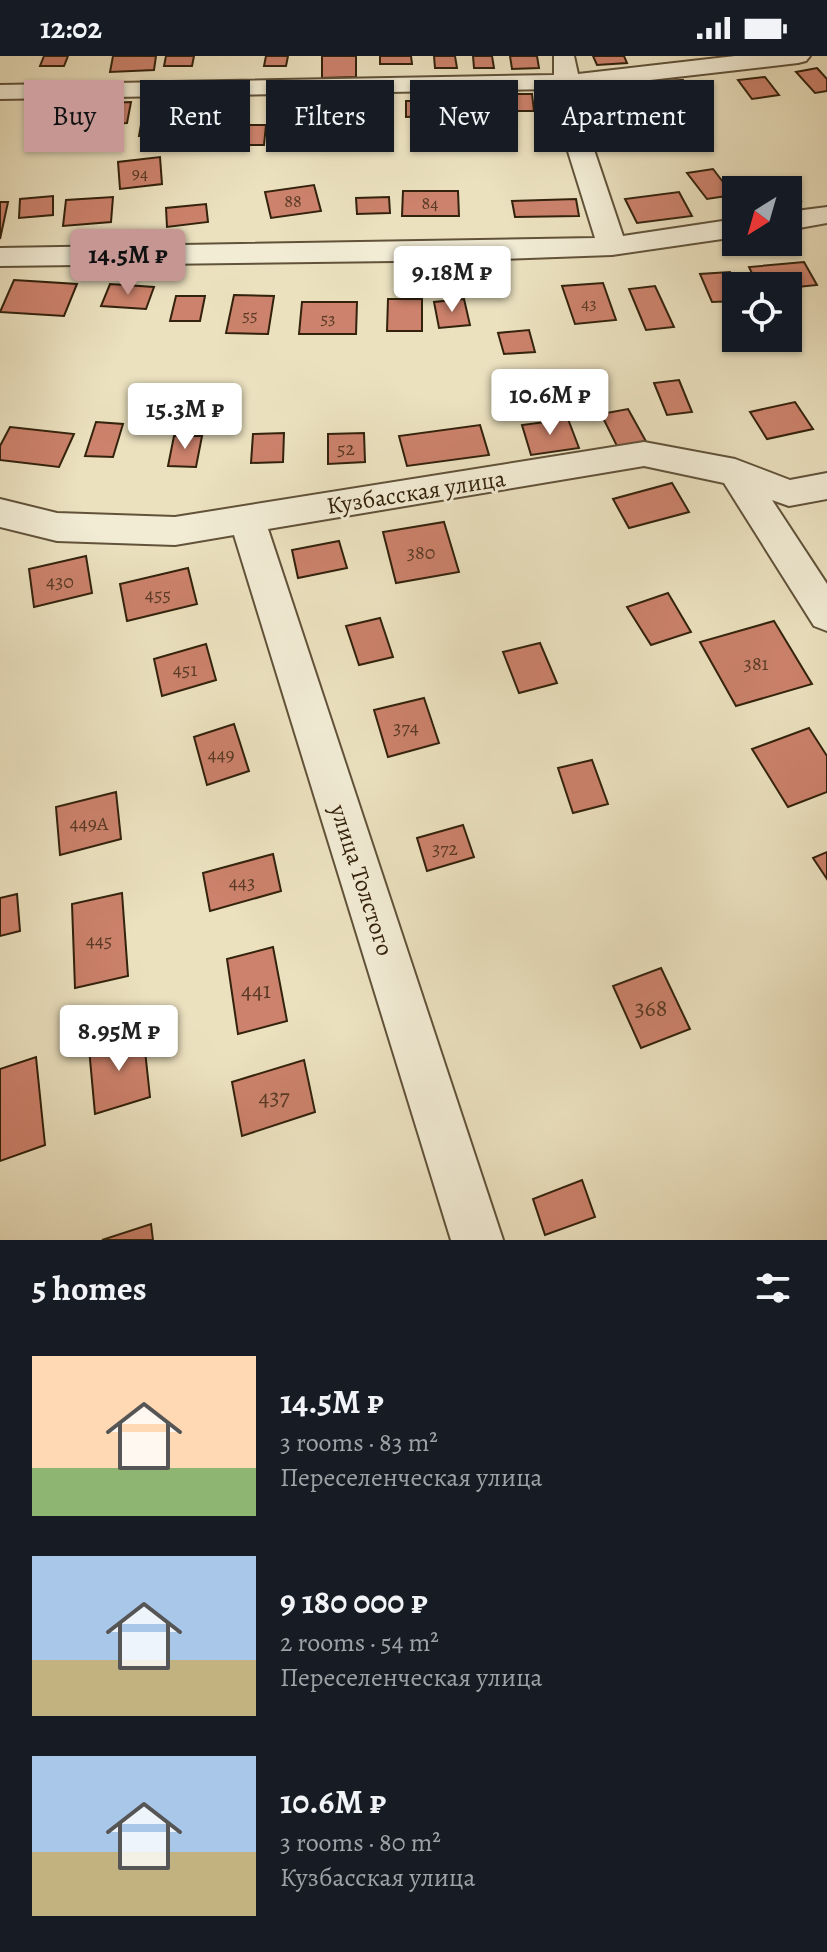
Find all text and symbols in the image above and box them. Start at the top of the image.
text: 12:02 [40,8,102,48]
chip: Buy [24,80,124,152]
chip: Rent [140,80,250,152]
chip: Filters [266,80,394,152]
chip: New [410,80,518,152]
chip: Apartment [534,80,714,152]
house number: 94 [132,161,148,185]
north arrow [722,176,802,256]
map controls [722,176,802,352]
house number: 88 [284,189,302,213]
house number: 84 [422,191,438,215]
pin: 14.5M ₽ [54,229,202,297]
text: 14.5M ₽ [88,237,168,272]
pin: 9.18M ₽ [378,246,526,314]
text: 9.18M ₽ [412,254,492,289]
button: locate [722,272,802,352]
house number: 43 [581,291,597,315]
house number: 55 [242,303,258,327]
house number: 53 [320,306,336,330]
pin: 10.6M ₽ [476,369,624,437]
text: 10.6M ₽ [509,377,591,412]
pin: 15.3M ₽ [111,383,259,451]
text: 15.3M ₽ [146,391,224,426]
house number: 52 [337,435,356,462]
street label: Кузбасская улица [324,462,508,522]
house number: 380 [407,539,435,566]
house number: 430 [46,568,74,595]
house number: 455 [145,581,171,608]
house number: 381 [744,650,769,677]
house number: 451 [173,656,197,683]
house number: 374 [393,714,419,741]
house number: 449 [207,741,235,768]
street label: улица Толстого [322,799,401,960]
house number: 449А [70,810,109,837]
house number: 372 [432,835,459,862]
house number: 443 [229,869,255,896]
house number: 445 [86,927,112,954]
house number: 441 [241,974,271,1006]
house number: 368 [635,992,667,1024]
pin: 8.95M ₽ [45,1005,193,1073]
text: 8.95M ₽ [78,1013,160,1048]
house number: 437 [259,1081,290,1113]
text: 5 homes [32,1265,147,1312]
icon: filters [751,1266,795,1310]
text: 14.5M ₽ [280,1378,384,1425]
icon: home [96,1388,192,1484]
text: 3 rooms · 83 m² [280,1425,438,1460]
text: Переселенческая улица [280,1460,543,1495]
text: 9 180 000 ₽ [280,1578,428,1625]
icon: home [96,1588,192,1684]
text: 2 rooms · 54 m² [280,1625,439,1660]
text: Переселенческая улица [280,1660,543,1695]
text: 10.6M ₽ [280,1778,386,1825]
icon: home [96,1788,192,1884]
text: 3 rooms · 80 m² [280,1825,441,1860]
text: Кузбасская улица [280,1860,476,1895]

